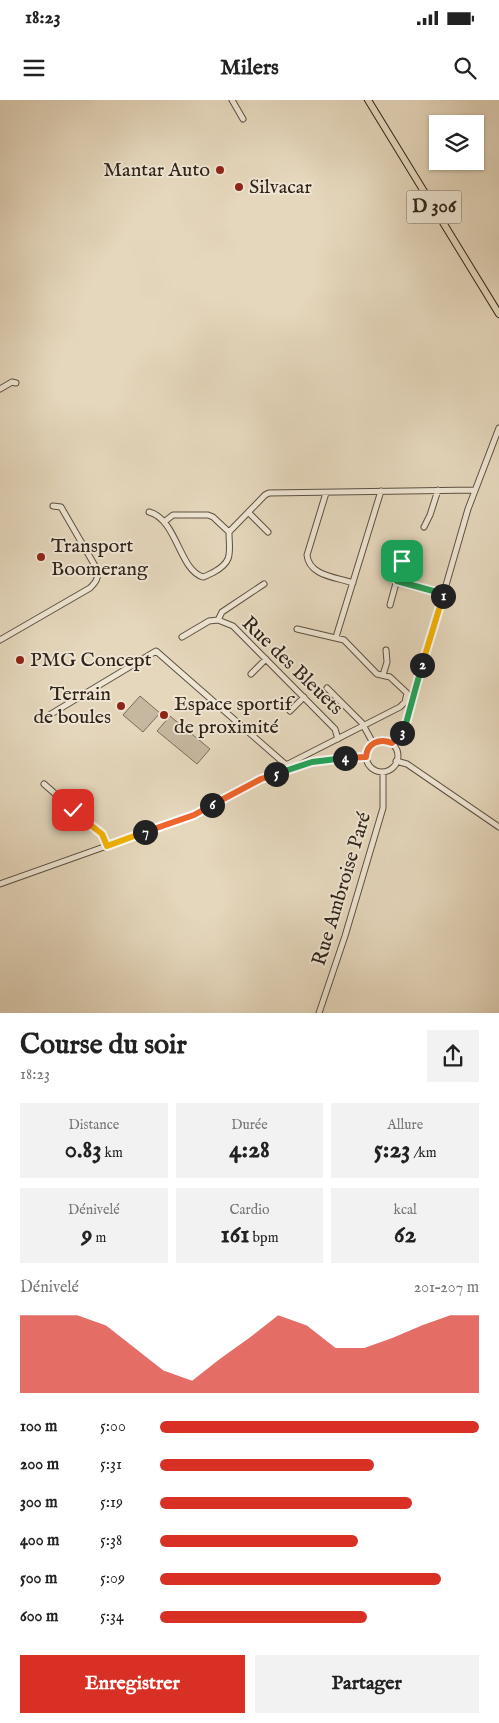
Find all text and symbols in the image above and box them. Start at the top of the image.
text: 18:23 [25,6,61,30]
icon: menu [20,54,48,82]
text: Milers [220,54,279,82]
icon: search [451,54,479,82]
map controls [429,115,484,170]
button: layers [429,115,484,170]
place label: Mantar Auto [103,158,210,183]
marker: Mantar Auto [214,164,226,176]
place label: Silvacar [249,175,313,200]
marker: Silvacar [233,181,245,193]
road number: D 306 [406,190,462,224]
place label: Transport Boomerang [51,534,149,582]
pin [381,540,423,582]
icon: arrive [388,547,416,575]
marker: Transport Boomerang [35,551,47,563]
pin: 1 [430,584,456,608]
text: 1 [441,587,446,605]
street label: Rue des Bleuets [236,611,348,721]
place label: PMG Concept [30,648,152,673]
pin: 2 [410,652,434,678]
marker: PMG Concept [14,654,26,666]
text: 2 [419,656,426,674]
place label: Terrain de boules [33,682,111,730]
place label: Espace sportif de proximité [174,692,296,740]
marker: Terrain de boules [115,700,127,712]
marker: Espace sportif de proximité [158,709,170,721]
pin: 3 [390,720,414,746]
text: 3 [400,724,405,742]
pin: 4 [332,746,358,770]
text: 4 [342,749,349,767]
pin: 5 [264,762,288,786]
text: 5 [274,765,279,783]
pin [52,789,94,831]
pin: 6 [200,792,224,818]
icon: check [59,796,87,824]
text: 6 [210,796,215,814]
street label: Rue Ambroise Paré [307,809,377,969]
pin: 7 [132,820,158,844]
text: 7 [142,823,149,841]
text: Course du soir [20,1028,187,1063]
button: share [427,1030,479,1082]
text: 18:23 [20,1065,50,1085]
text: Distance [69,1116,119,1134]
text: Durée [231,1116,268,1134]
text: Allure [387,1116,423,1134]
text: 0.83 [65,1134,102,1166]
text: 4:28 [229,1134,270,1166]
text: 5:23 [374,1134,410,1166]
text: km [102,1144,123,1162]
text: /km [410,1144,437,1162]
text: Dénivelé [68,1201,120,1219]
text: Cardio [230,1201,269,1219]
text: kcal [393,1201,417,1219]
text: 9 [81,1219,92,1251]
text: 161 [221,1219,250,1251]
text: 62 [394,1219,416,1251]
text: m [92,1229,106,1247]
text: bpm [250,1229,278,1247]
text: Dénivelé [20,1278,79,1298]
text: 201–207 m [414,1278,479,1298]
text: 100 m [20,1417,57,1437]
text: 5:00 [100,1417,126,1437]
text: 200 m [20,1455,59,1475]
text: 5:31 [100,1455,122,1475]
text: 300 m [20,1493,58,1513]
text: 5:19 [100,1493,123,1513]
text: 400 m [20,1531,59,1551]
text: 5:38 [100,1531,122,1551]
text: 500 m [20,1569,57,1589]
text: 5:09 [100,1569,125,1589]
text: 600 m [20,1607,58,1627]
text: 5:34 [100,1607,124,1627]
button: Enregistrer [20,1655,245,1713]
button: Partager [255,1655,479,1713]

